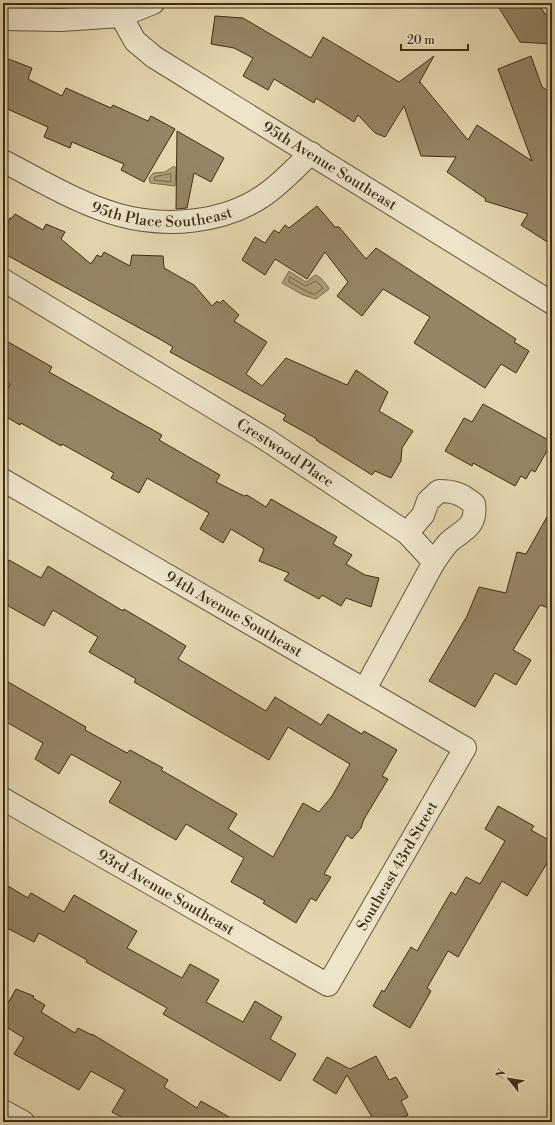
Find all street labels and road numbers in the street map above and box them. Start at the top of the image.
street label: 95th Avenue Southeast [259,117,401,215]
street label: 95th Place Southeast [88,197,235,232]
street label: Crestwood Place [233,415,337,492]
street label: 94th Avenue Southeast [162,567,306,662]
street label: Southeast 43rd Street [353,798,443,934]
street label: 93rd Avenue Southeast [94,845,238,940]

